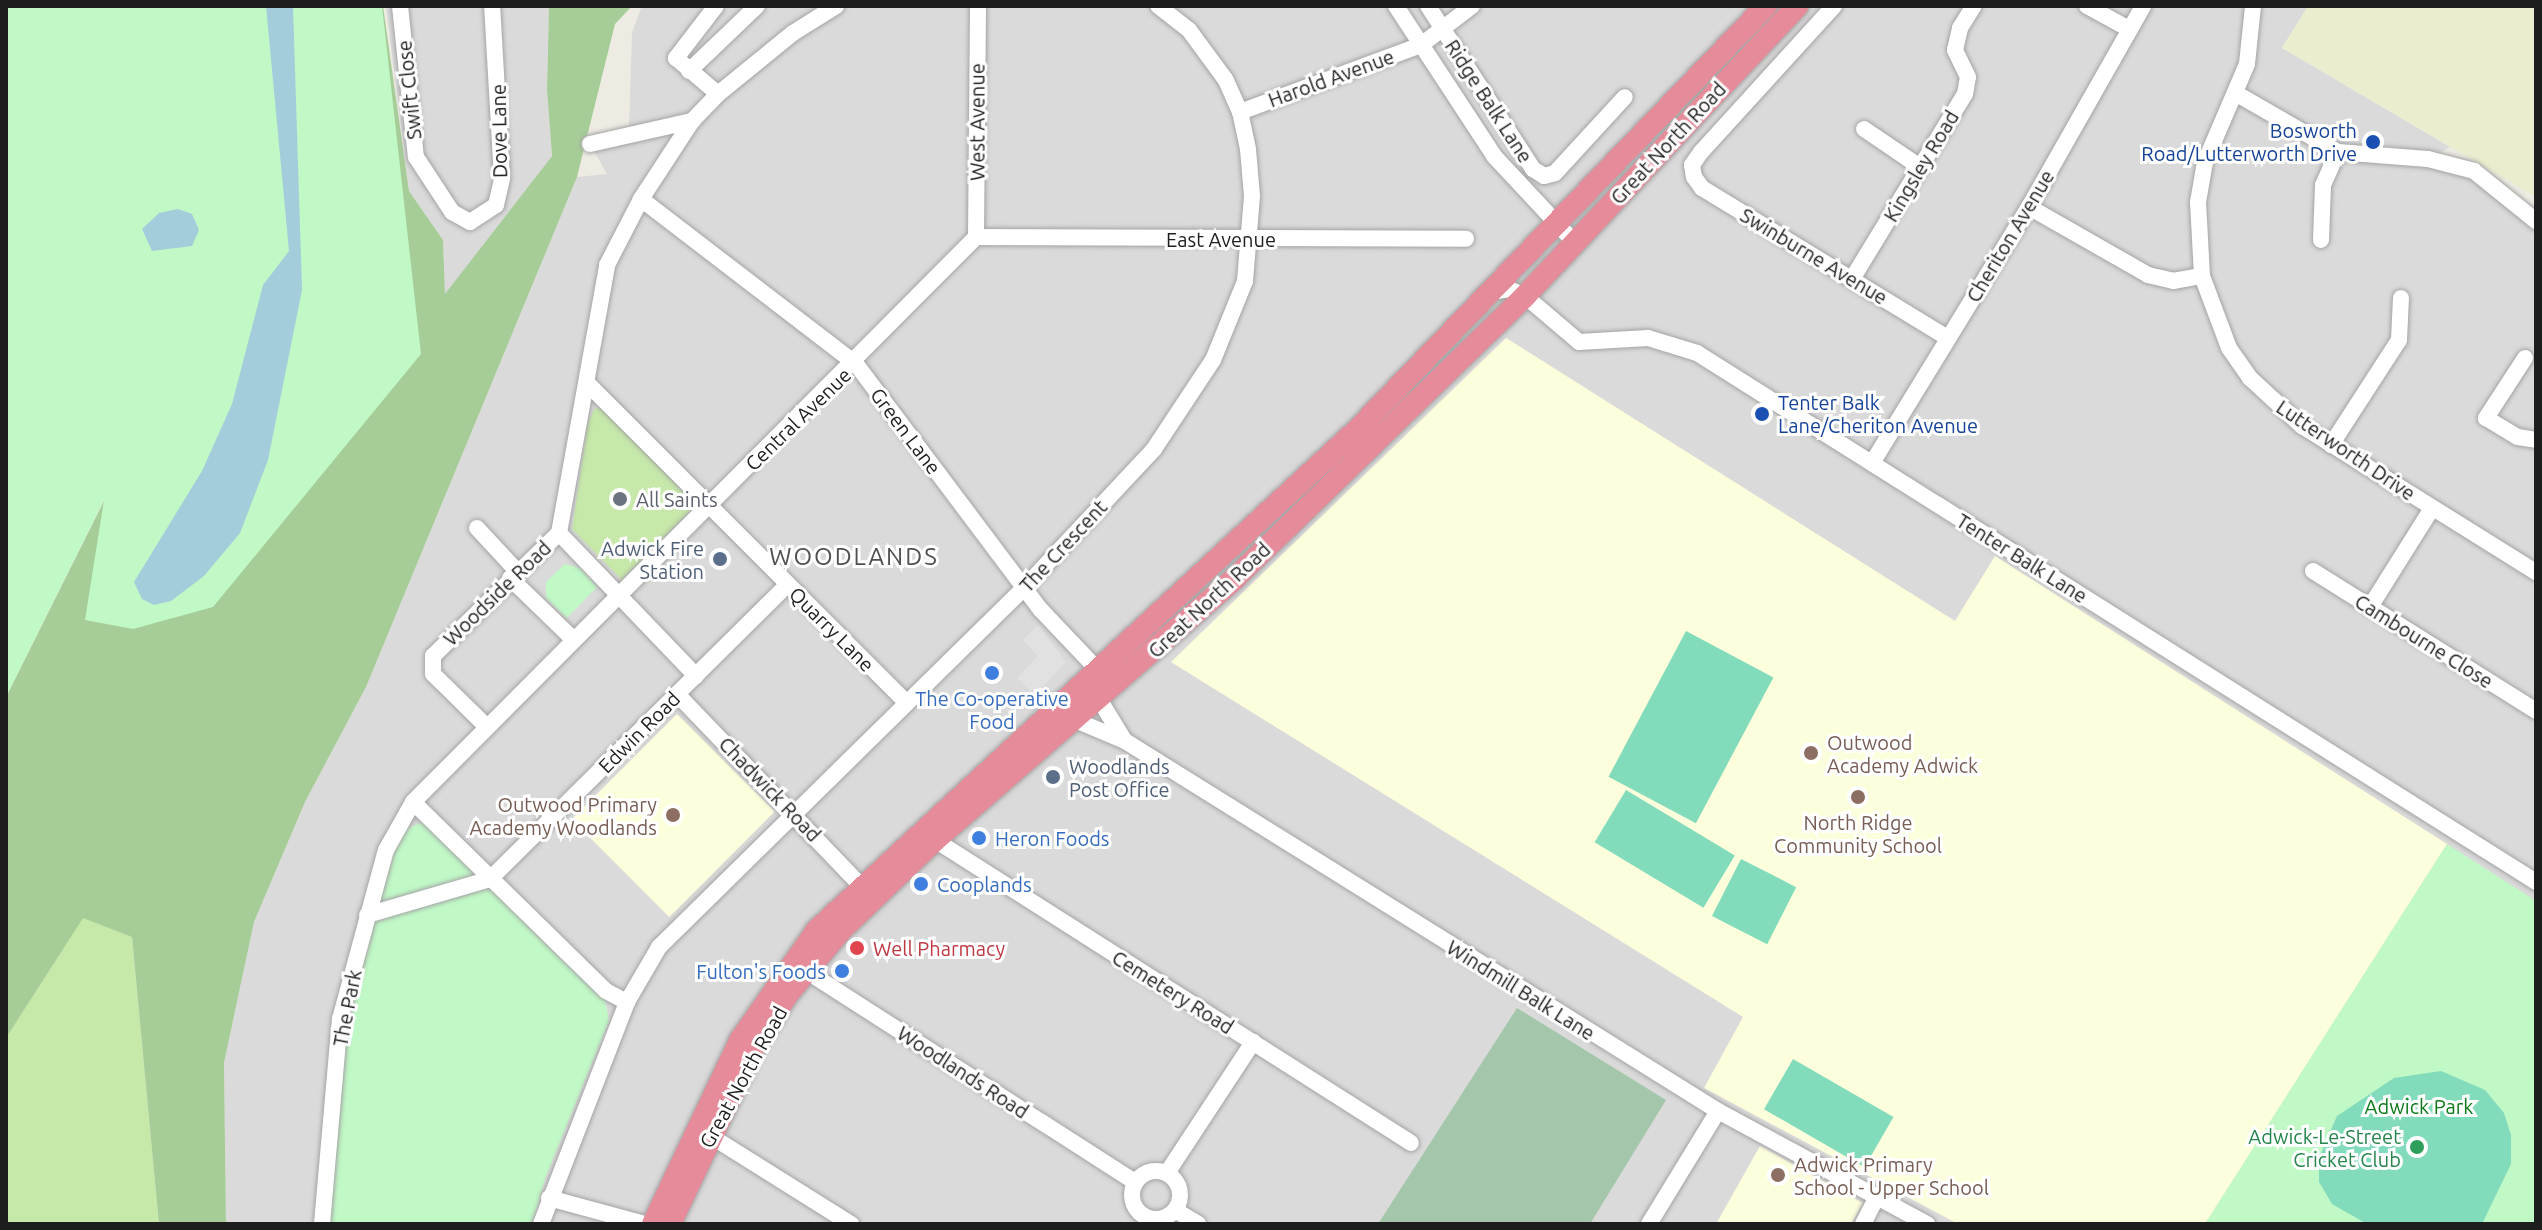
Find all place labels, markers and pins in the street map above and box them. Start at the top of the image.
place label: Bosworth Road/Lutterworth Drive [2141,118,2357,165]
marker: Bosworth Road/Lutterworth Drive [2364,133,2382,151]
place label: Tenter Balk Lane/Cheriton Avenue [1778,390,1978,437]
marker: Tenter Balk Lane/Cheriton Avenue [1753,405,1771,423]
place label: All Saints [636,487,718,511]
marker: All Saints [611,490,629,508]
place label: Adwick Fire Station [601,536,704,583]
marker: Adwick Fire Station [711,550,729,568]
marker: The Co-operative Food [983,664,1001,682]
place label: The Co-operative Food [915,686,1069,733]
place label: Outwood Academy Adwick [1827,730,1978,777]
marker: Outwood Academy Adwick [1802,744,1820,762]
place label: Woodlands Post Office [1069,754,1170,801]
marker: Woodlands Post Office [1044,768,1062,786]
marker: North Ridge Community School [1849,788,1867,806]
place label: Outwood Primary Academy Woodlands [470,792,657,839]
marker: Outwood Primary Academy Woodlands [664,806,682,824]
place label: North Ridge Community School [1774,810,1942,857]
place label: Heron Foods [995,826,1110,850]
marker: Heron Foods [970,829,988,847]
place label: Cooplands [937,872,1032,896]
marker: Cooplands [912,875,930,893]
place label: Well Pharmacy [873,936,1005,960]
marker: Well Pharmacy [848,939,866,957]
place label: Fulton's Foods [696,959,826,983]
marker: Fulton's Foods [833,962,851,980]
place label: Adwick-Le-Street Cricket Club [2248,1124,2401,1171]
marker: Adwick-Le-Street Cricket Club [2408,1138,2426,1156]
place label: Adwick Primary School - Upper School [1794,1152,1989,1199]
marker: Adwick Primary School - Upper School [1769,1166,1787,1184]

